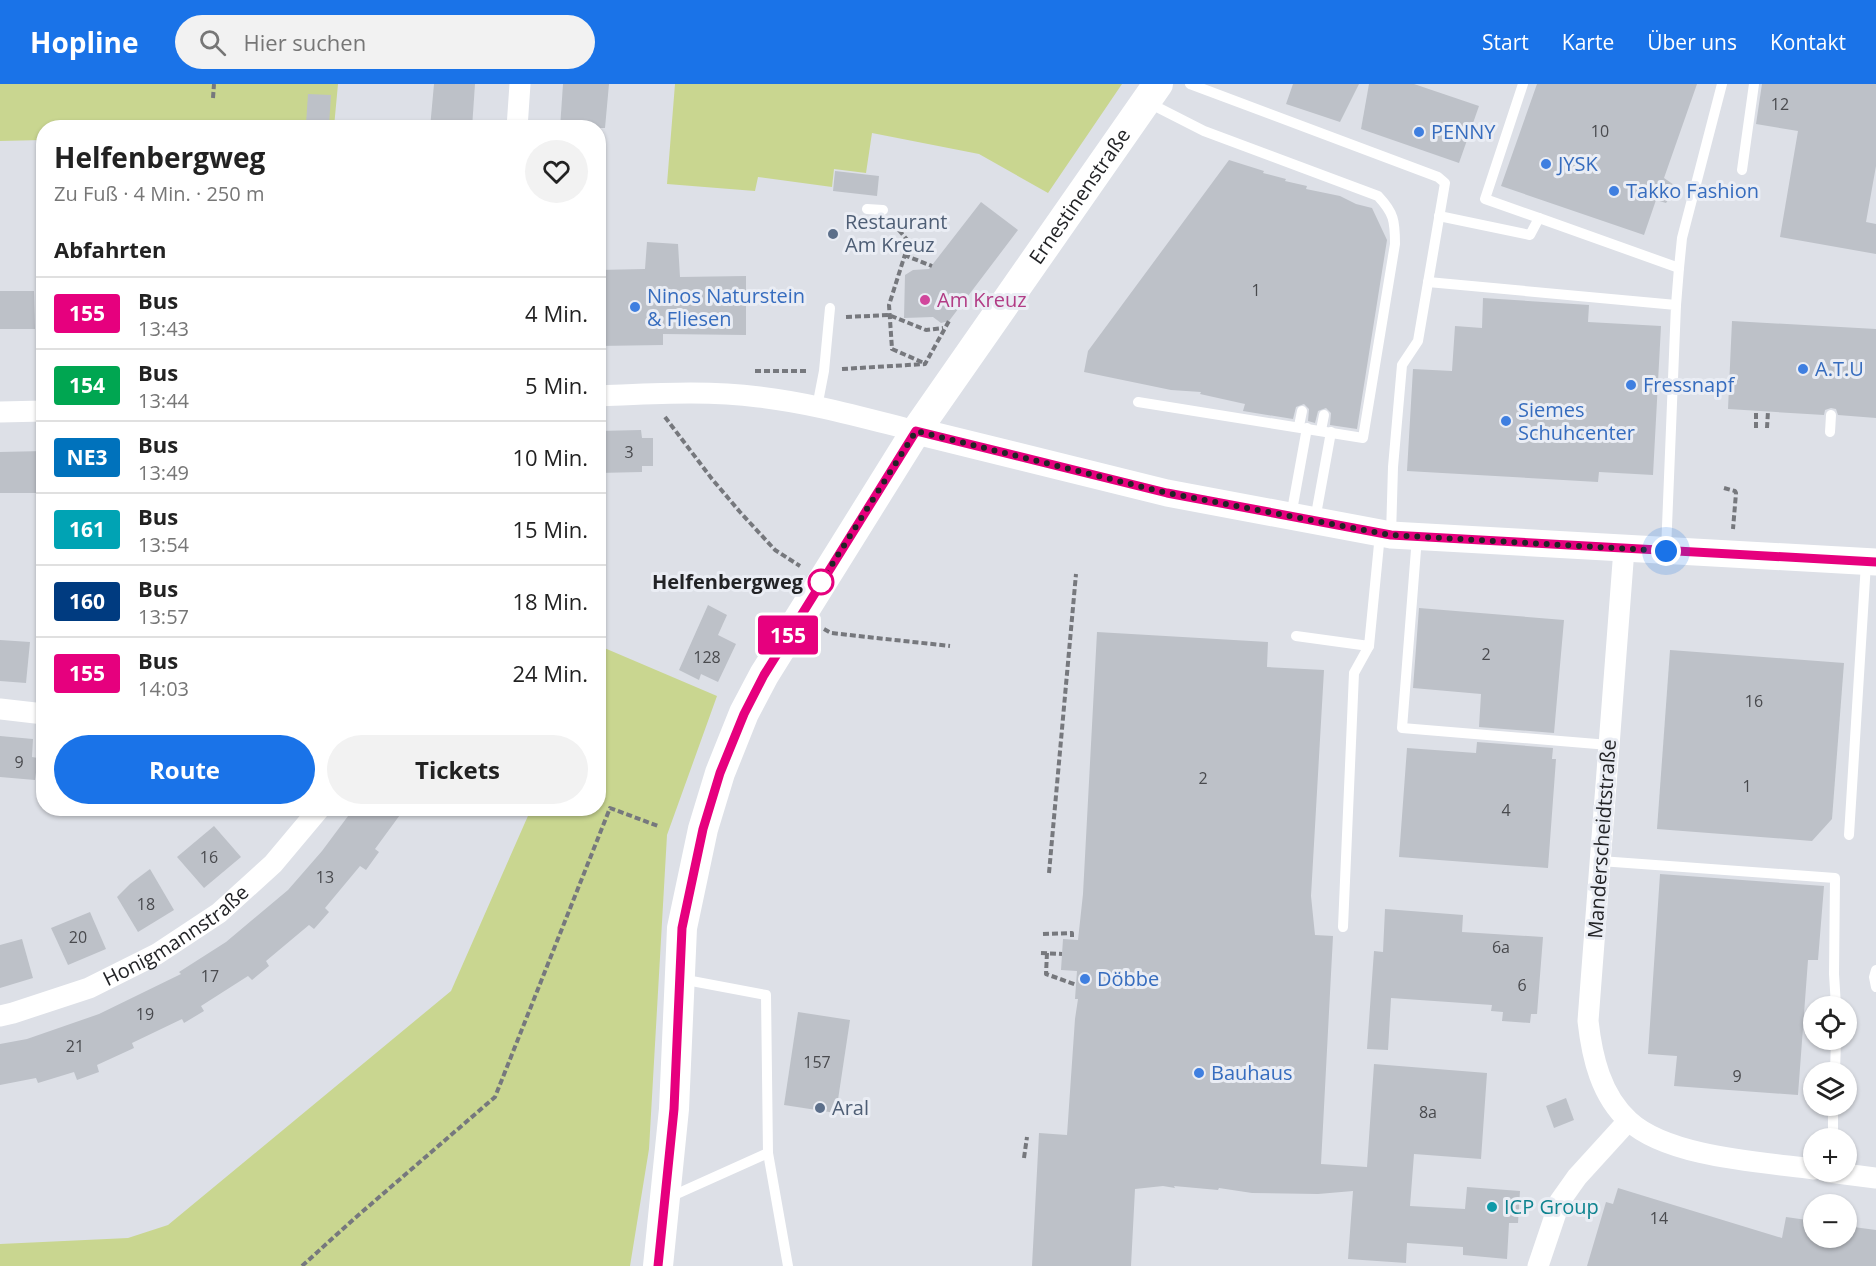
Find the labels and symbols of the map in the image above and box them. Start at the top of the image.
house number: 12 [1771,93,1789,115]
place label: PENNY [1431,118,1496,145]
house number: 10 [1591,120,1609,142]
street label: Ernestinenstraße [1023,123,1136,269]
marker: PENNY [1412,125,1426,139]
place label: JYSK [1556,150,1599,177]
marker: JYSK [1539,157,1553,171]
place label: Takko Fashion [1626,177,1759,204]
marker: Takko Fashion [1607,184,1621,198]
place label: Restaurant Am Kreuz [845,208,947,258]
marker: Restaurant Am Kreuz [826,227,840,241]
house number: 1 [1251,279,1261,301]
place label: Ninos Naturstein & Fliesen [647,282,805,332]
place label: Am Kreuz [937,286,1027,313]
marker: Am Kreuz [918,293,932,307]
marker: Ninos Naturstein & Fliesen [628,300,642,314]
place label: A.T.U [1815,355,1864,382]
marker: A.T.U [1796,362,1810,376]
place label: Fressnapf [1643,371,1735,398]
marker: Fressnapf [1624,378,1638,392]
place label: Siemes Schuhcenter [1518,396,1635,446]
marker: Siemes Schuhcenter [1499,414,1513,428]
house number: 3 [624,441,634,463]
your location [1651,536,1681,566]
place label: Helfenbergweg [652,568,804,595]
marker: Helfenbergweg [808,569,834,595]
line badge: 155 [754,616,822,654]
house number: 2 [1481,643,1491,665]
house number: 128 [693,646,721,668]
house number: 16 [1745,690,1763,712]
street label: Manderscheidtstraße [1581,738,1622,939]
house number: 9 [14,751,24,773]
house number: 2 [1198,767,1208,789]
house number: 1 [1742,775,1752,797]
house number: 4 [1501,799,1511,821]
house number: 16 [200,846,218,868]
house number: 13 [316,866,334,888]
street label: Honigmannstraße [98,879,254,992]
house number: 18 [137,893,155,915]
house number: 20 [69,926,87,948]
house number: 6a [1492,936,1510,958]
house number: 17 [201,965,219,987]
place label: Döbbe [1097,965,1159,992]
marker: Döbbe [1078,972,1092,986]
house number: 6 [1517,974,1527,996]
house number: 19 [136,1003,154,1025]
house number: 21 [66,1035,84,1057]
house number: 157 [803,1051,831,1073]
place label: Bauhaus [1211,1059,1292,1086]
house number: 9 [1732,1065,1742,1087]
marker: Bauhaus [1192,1066,1206,1080]
place label: Aral [832,1094,869,1121]
marker: Aral [813,1101,827,1115]
house number: 8a [1419,1101,1437,1123]
place label: ICP Group [1504,1193,1599,1220]
marker: ICP Group [1485,1200,1499,1214]
house number: 14 [1650,1207,1668,1229]

